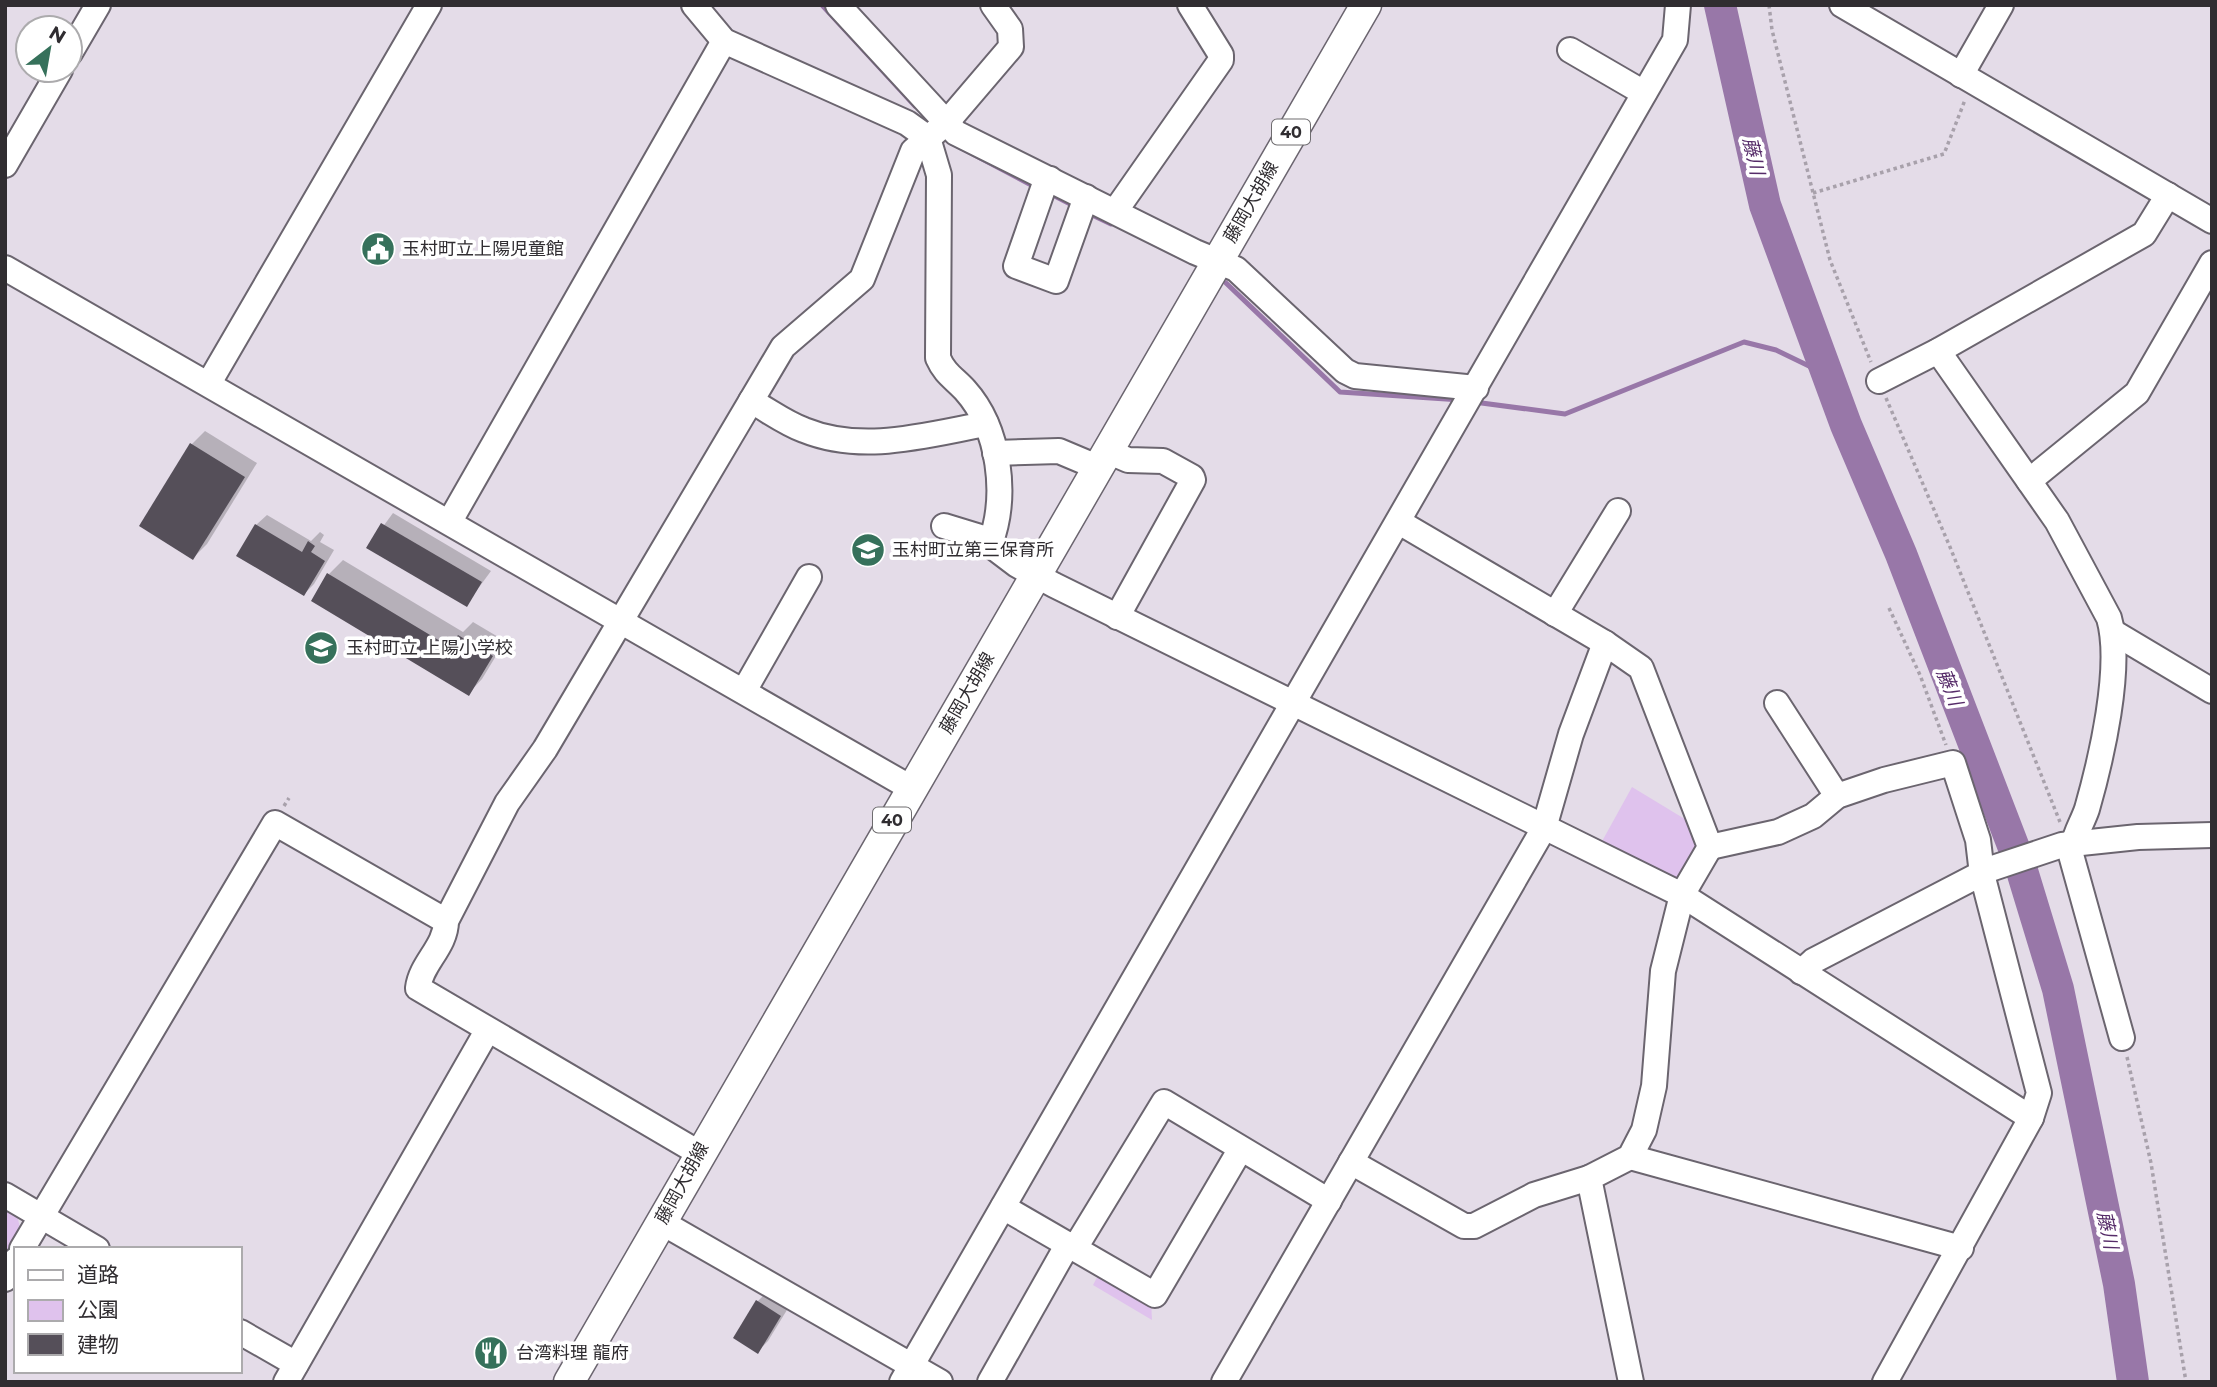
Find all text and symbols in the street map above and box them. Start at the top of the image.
north arrow [14,14,84,84]
text: N [45,21,70,49]
road number: 40 [1272,120,1310,144]
water label: 藤川 [1738,135,1769,179]
street label: 藤岡大胡線 [1219,158,1283,246]
public building icon: 玉村町立上陽児童館 [359,230,397,268]
place label: 玉村町立上陽児童館 [402,238,564,260]
school or university icon: 玉村町立第三保育所 [849,531,887,569]
place label: 玉村町立第三保育所 [892,539,1054,561]
school or university icon: 玉村町立 上陽小学校 [302,629,340,667]
place label: 玉村町立 上陽小学校 [346,637,513,659]
street label: 藤岡大胡線 [935,649,999,737]
water label: 藤川 [1932,665,1968,711]
road number: 40 [873,807,911,832]
street label: 藤岡大胡線 [651,1138,713,1228]
water label: 藤川 [2092,1209,2123,1253]
legend [14,1247,242,1373]
text: 道路 [77,1262,119,1287]
text: 公園 [77,1297,119,1322]
text: 建物 [77,1332,119,1357]
restaurant icon: 台湾料理 龍府 [472,1334,510,1372]
place label: 台湾料理 龍府 [516,1342,629,1364]

